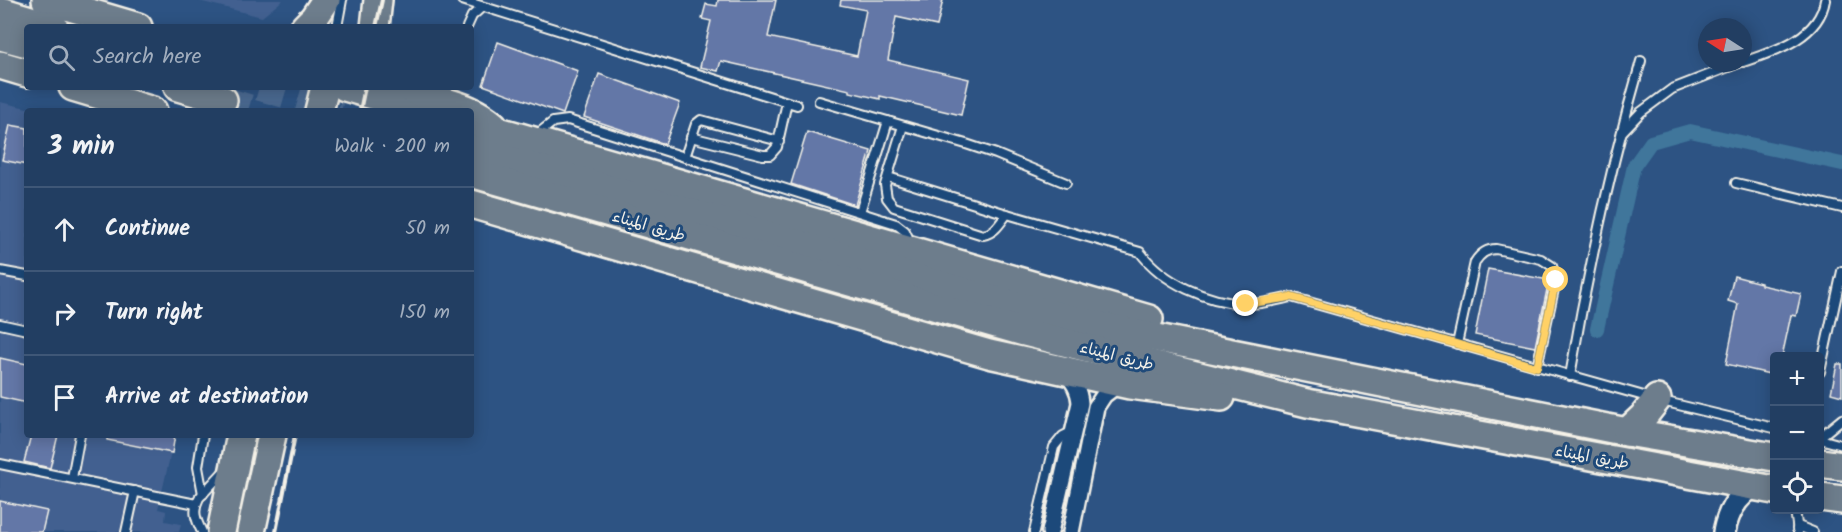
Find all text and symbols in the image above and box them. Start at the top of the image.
north arrow [1698,18,1752,72]
search box [24,24,474,90]
text: Search here [93,40,201,75]
icon: search [45,41,78,74]
text: 3 min [48,126,115,168]
text: Walk · 200 m [334,131,450,163]
street label: طريق الميناء [609,204,688,249]
text: Continue [105,212,190,247]
icon: ahead [48,213,81,246]
text: 50 m [405,213,450,245]
route start [1542,266,1568,292]
route end [1232,290,1258,316]
text: Turn right [105,296,203,331]
icon: right [48,297,81,330]
text: 150 m [399,297,450,329]
street label: طريق الميناء [1077,335,1156,378]
map controls [1770,352,1824,514]
button: + [1770,352,1824,406]
text: Arrive at destination [105,380,308,415]
icon: arrive [48,381,81,414]
button: − [1770,406,1824,460]
street label: طريق الميناء [1553,439,1631,476]
button: locate [1770,460,1824,514]

